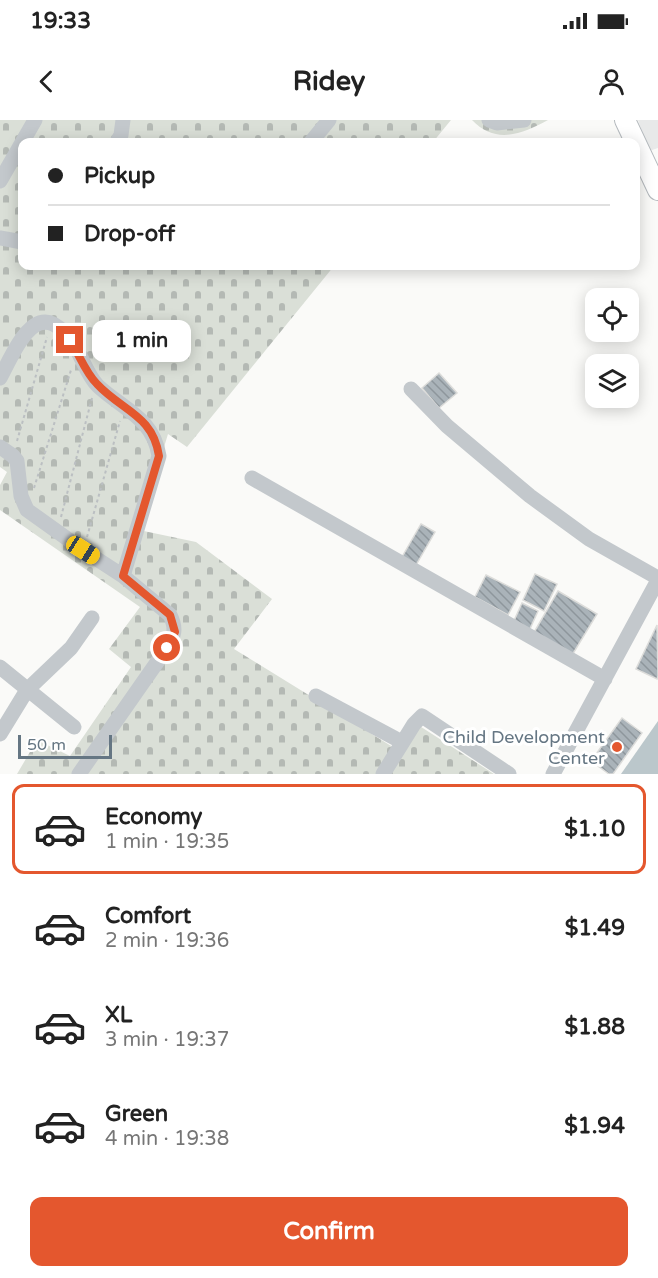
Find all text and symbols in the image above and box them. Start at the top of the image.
text: 19:33 [30,8,91,34]
icon: back [30,65,63,98]
text: Ridey [293,65,365,98]
icon: person [595,65,628,98]
text: Pickup [84,163,155,189]
text: Drop-off [84,221,175,247]
map controls [585,288,639,408]
button: locate [585,288,639,342]
callout: 1 min [91,319,190,361]
route end [56,326,83,353]
text: 1 min [115,329,168,353]
button: layers [585,354,639,408]
car [63,533,103,567]
route start [153,634,180,661]
place label: Child Development Center [443,726,605,769]
scale bar [18,732,112,760]
text: 50 m [27,735,66,755]
marker: Child Development Center [610,740,624,754]
icon: car [33,802,87,856]
text: Economy [105,804,202,830]
text: $1.10 [564,816,625,842]
text: 1 min · 19:35 [105,830,229,854]
icon: car [33,901,87,955]
text: Comfort [105,903,191,929]
text: $1.49 [565,915,625,941]
text: 2 min · 19:36 [105,929,229,953]
icon: car [33,1000,87,1054]
text: XL [105,1002,132,1028]
text: $1.88 [564,1014,625,1040]
text: 3 min · 19:37 [105,1028,229,1052]
icon: car [33,1099,87,1153]
text: Green [105,1101,168,1127]
text: $1.94 [564,1113,625,1139]
text: 4 min · 19:38 [105,1127,229,1151]
button: Confirm [30,1197,628,1266]

